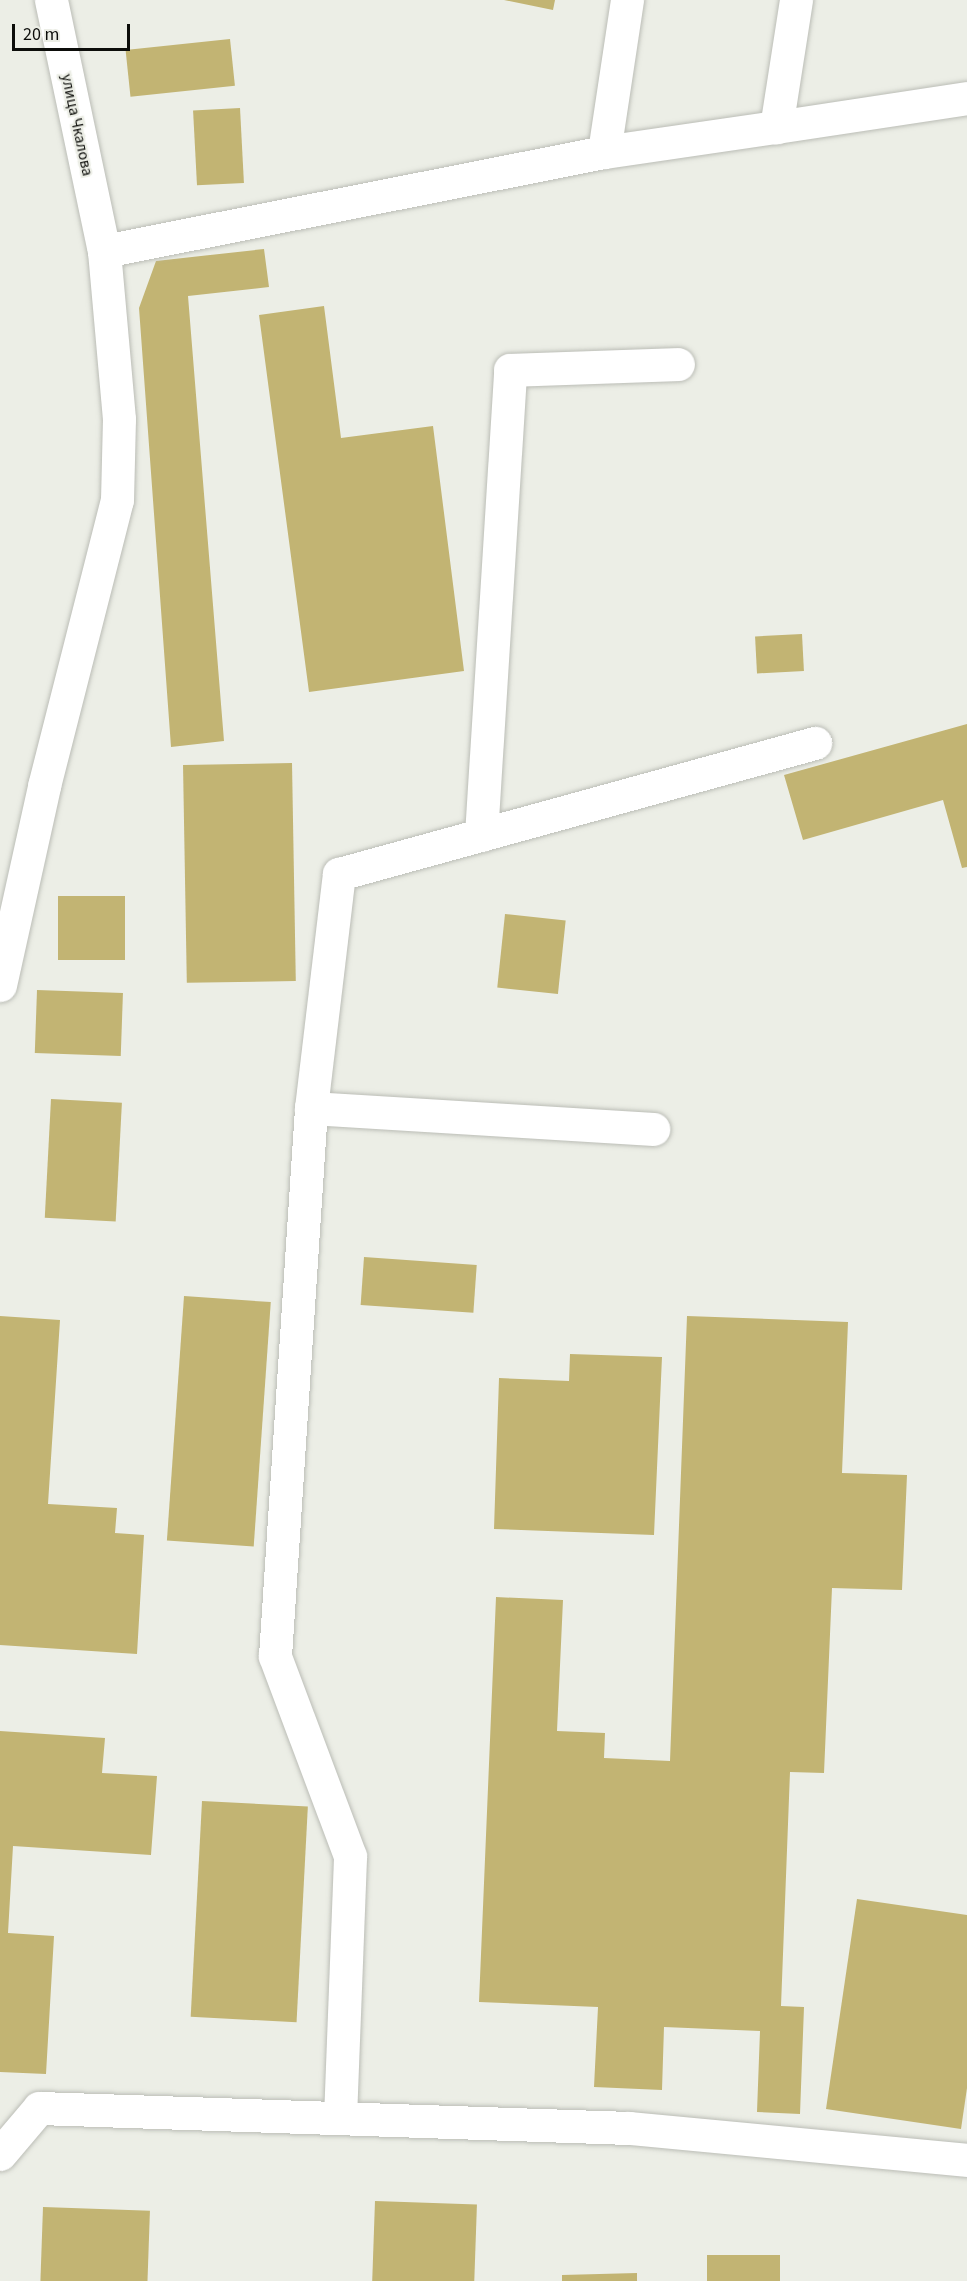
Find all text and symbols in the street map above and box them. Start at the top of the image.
scale bar [15,12,134,50]
text: 20 m [23,22,59,47]
street label: улица Чкалова [57,72,97,178]

